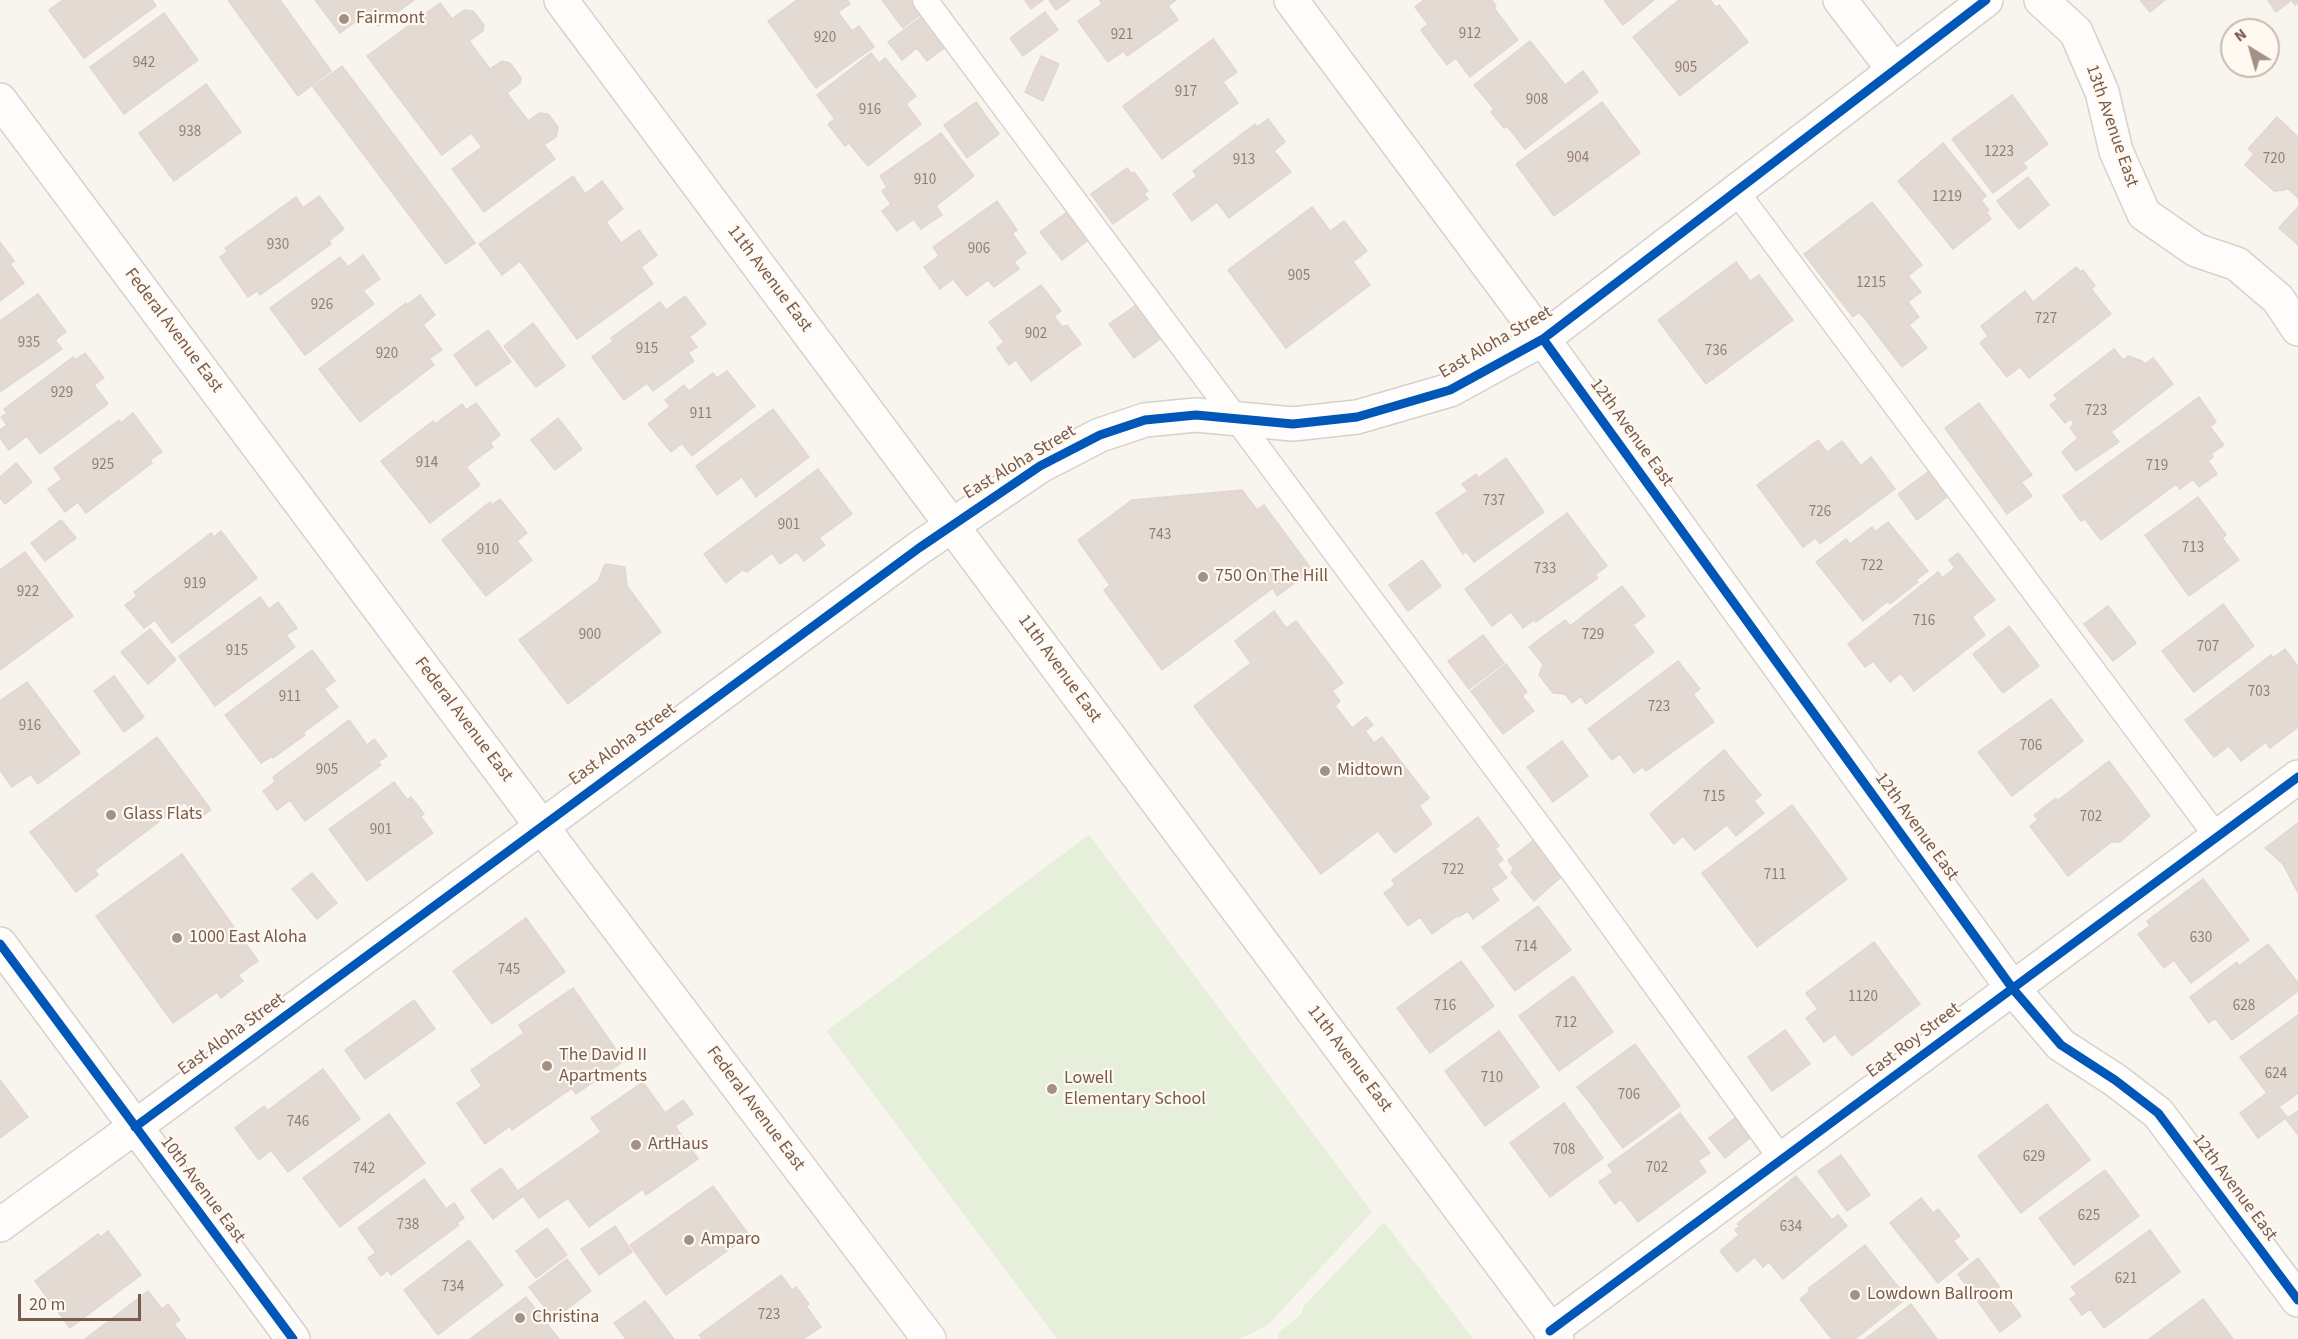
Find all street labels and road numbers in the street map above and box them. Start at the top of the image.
street label: 13th Avenue East [2080,62,2142,190]
street label: 11th Avenue East [722,221,816,337]
street label: Federal Avenue East [119,264,227,398]
street label: East Aloha Street [1436,302,1556,384]
street label: 12th Avenue East [1585,375,1677,491]
street label: East Aloha Street [960,421,1080,505]
street label: 11th Avenue East [1013,611,1105,727]
street label: Federal Avenue East [409,653,517,787]
street label: East Aloha Street [565,699,681,791]
street label: 12th Avenue East [1870,769,1962,885]
street label: East Aloha Street [174,989,290,1081]
street label: East Roy Street [1863,999,1965,1083]
street label: 11th Avenue East [1302,1001,1396,1117]
street label: Federal Avenue East [701,1042,809,1176]
street label: 12th Avenue East [2187,1130,2281,1246]
street label: 10th Avenue East [155,1132,249,1248]

